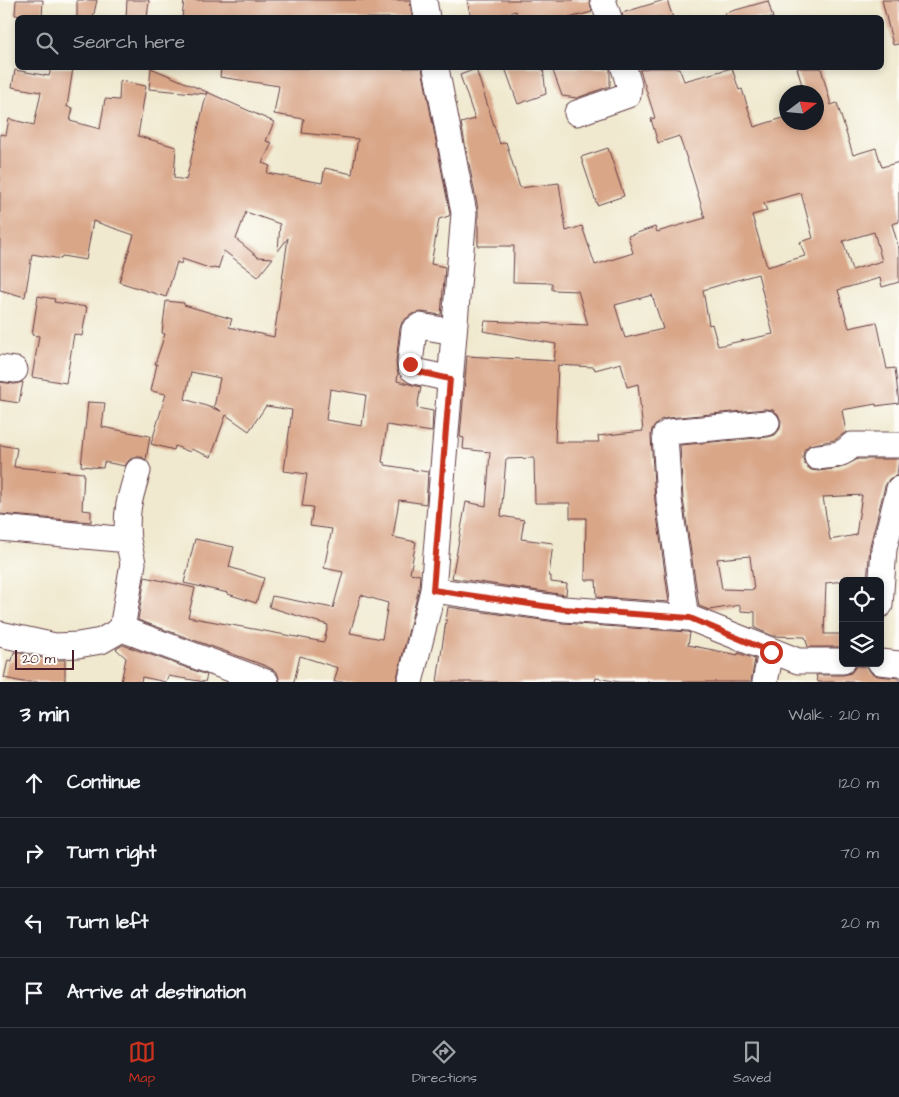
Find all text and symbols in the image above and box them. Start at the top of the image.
search box [15,15,884,70]
icon: search [33,29,61,57]
text: Search here [73,29,185,56]
north arrow [779,85,824,130]
route end [399,353,422,376]
map controls [839,577,884,667]
button: locate [839,577,884,622]
button: layers [839,622,884,667]
route start [760,641,783,664]
scale bar [15,647,74,670]
text: 20 m [22,649,55,669]
text: 3 min [20,700,69,729]
text: Walk · 210 m [788,704,879,726]
icon: ahead [20,769,48,797]
text: Continue [67,769,141,796]
text: 120 m [839,772,879,794]
icon: right [20,839,48,867]
text: Turn right [67,839,156,866]
text: 70 m [840,842,879,864]
icon: left [20,909,48,937]
text: Turn left [67,909,148,936]
text: 20 m [841,912,879,934]
icon: arrive [20,979,48,1007]
text: Arrive at destination [67,979,246,1006]
tab: Map [128,1038,156,1088]
tab: Directions [412,1038,477,1088]
tab: Saved [733,1038,771,1088]

